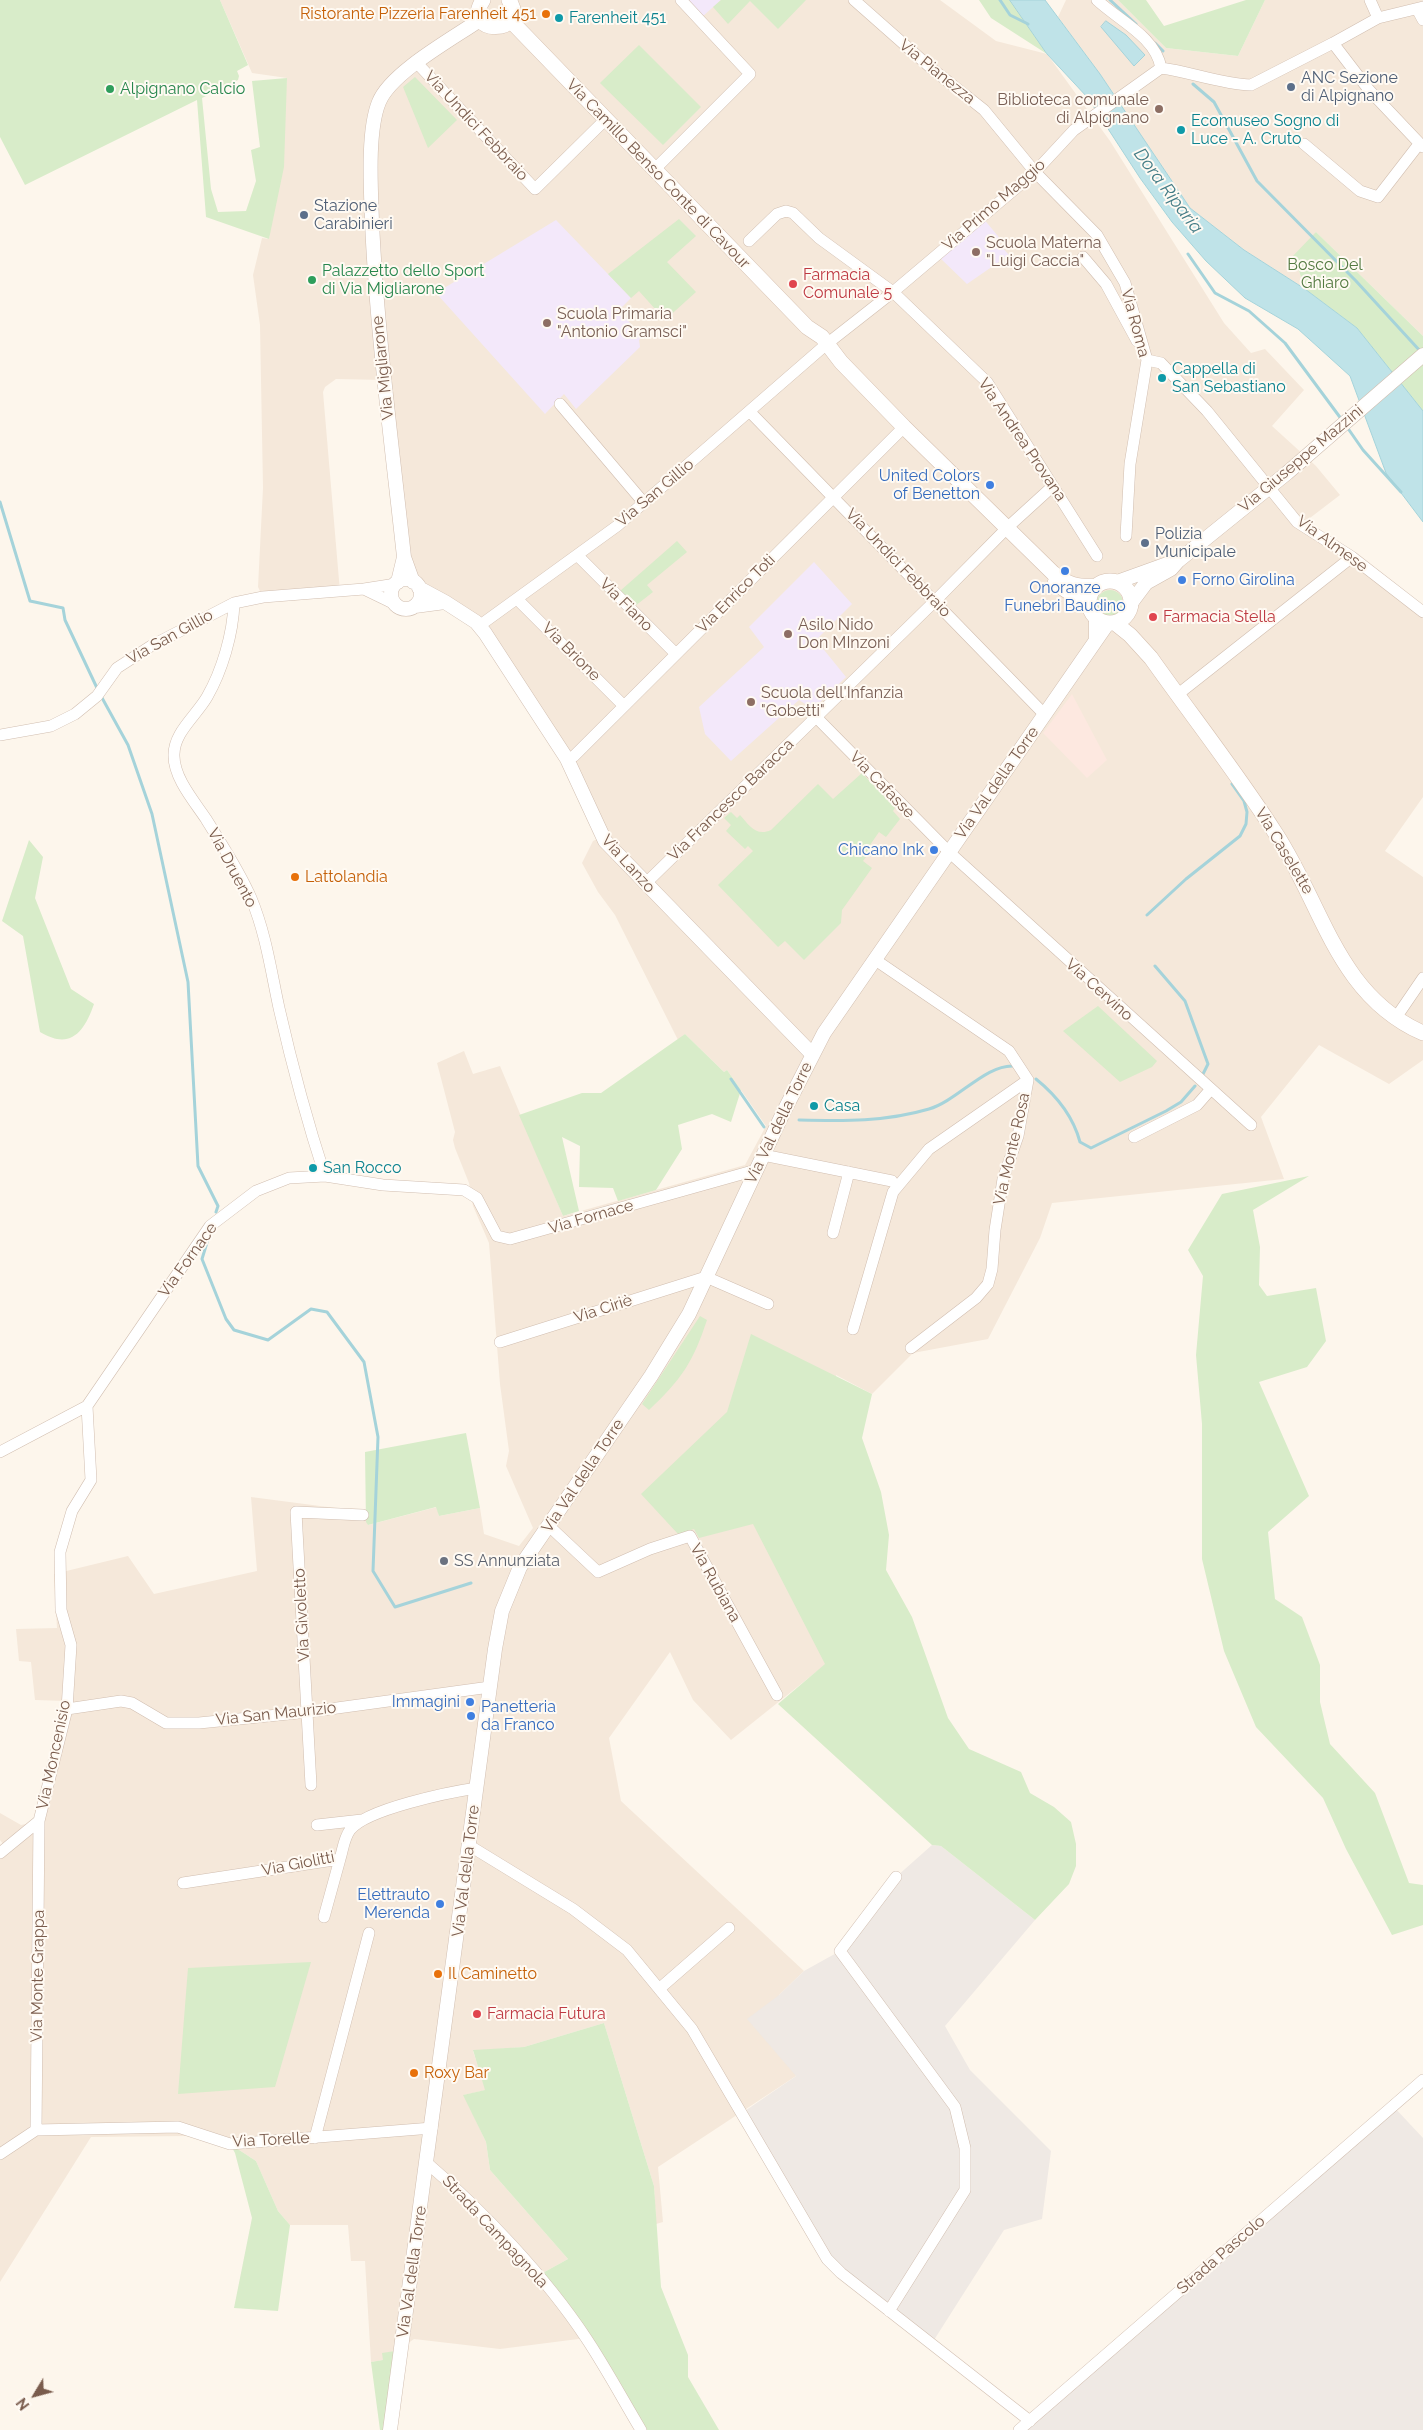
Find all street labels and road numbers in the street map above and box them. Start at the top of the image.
street label: Via Pianezza [895,35,979,109]
street label: Via Undici Febbraio [420,67,532,185]
street label: Via Camillo Benso Conte di Cavour [562,75,754,273]
street label: Via Primo Maggio [939,155,1049,255]
street label: Via Roma [1117,287,1153,359]
street label: Via Migliarone [368,315,398,421]
street label: Via Andrea Provana [974,375,1070,505]
street label: Via Giuseppe Mazzini [1235,401,1367,517]
street label: Via San Gillio [612,455,698,531]
street label: Via Undici Febbraio [841,505,955,621]
street label: Via Almese [1293,512,1371,576]
street label: Via Enrico Toti [693,551,779,637]
street label: Via Fiano [595,574,657,636]
street label: Via San Gillio [124,605,216,669]
street label: Via Brione [538,619,604,685]
street label: Via Val della Torre [951,723,1043,843]
street label: Via Francesco Baracca [664,735,798,865]
street label: Via Cafasse [845,748,919,822]
street label: Via Caselette [1251,804,1317,898]
street label: Via Druento [203,825,261,911]
street label: Via Lanzo [597,831,659,897]
street label: Via Cervino [1061,955,1137,1025]
street label: Via Val della Torre [741,1059,817,1187]
street label: Via Monte Rosa [990,1091,1034,1207]
street label: Via Fornace [546,1196,636,1238]
street label: Via Fornace [155,1219,221,1301]
street label: Via Ciriè [571,1291,635,1327]
street label: Via Val della Torre [538,1415,628,1537]
street label: Via Rubiana [685,1540,745,1626]
street label: Via Givoletto [290,1568,314,1662]
street label: Via Moncenisio [33,1698,75,1812]
street label: Via San Maurizio [215,1698,337,1730]
street label: Via Val della Torre [448,1804,484,1938]
street label: Via Giolitti [260,1848,336,1880]
street label: Via Monte Grappa [27,1909,49,2043]
street label: Via Torelle [232,2128,310,2152]
street label: Strada Campagnola [438,2172,552,2292]
street label: Via Val della Torre [393,2205,431,2339]
street label: Strada Pascolo [1173,2212,1269,2298]

